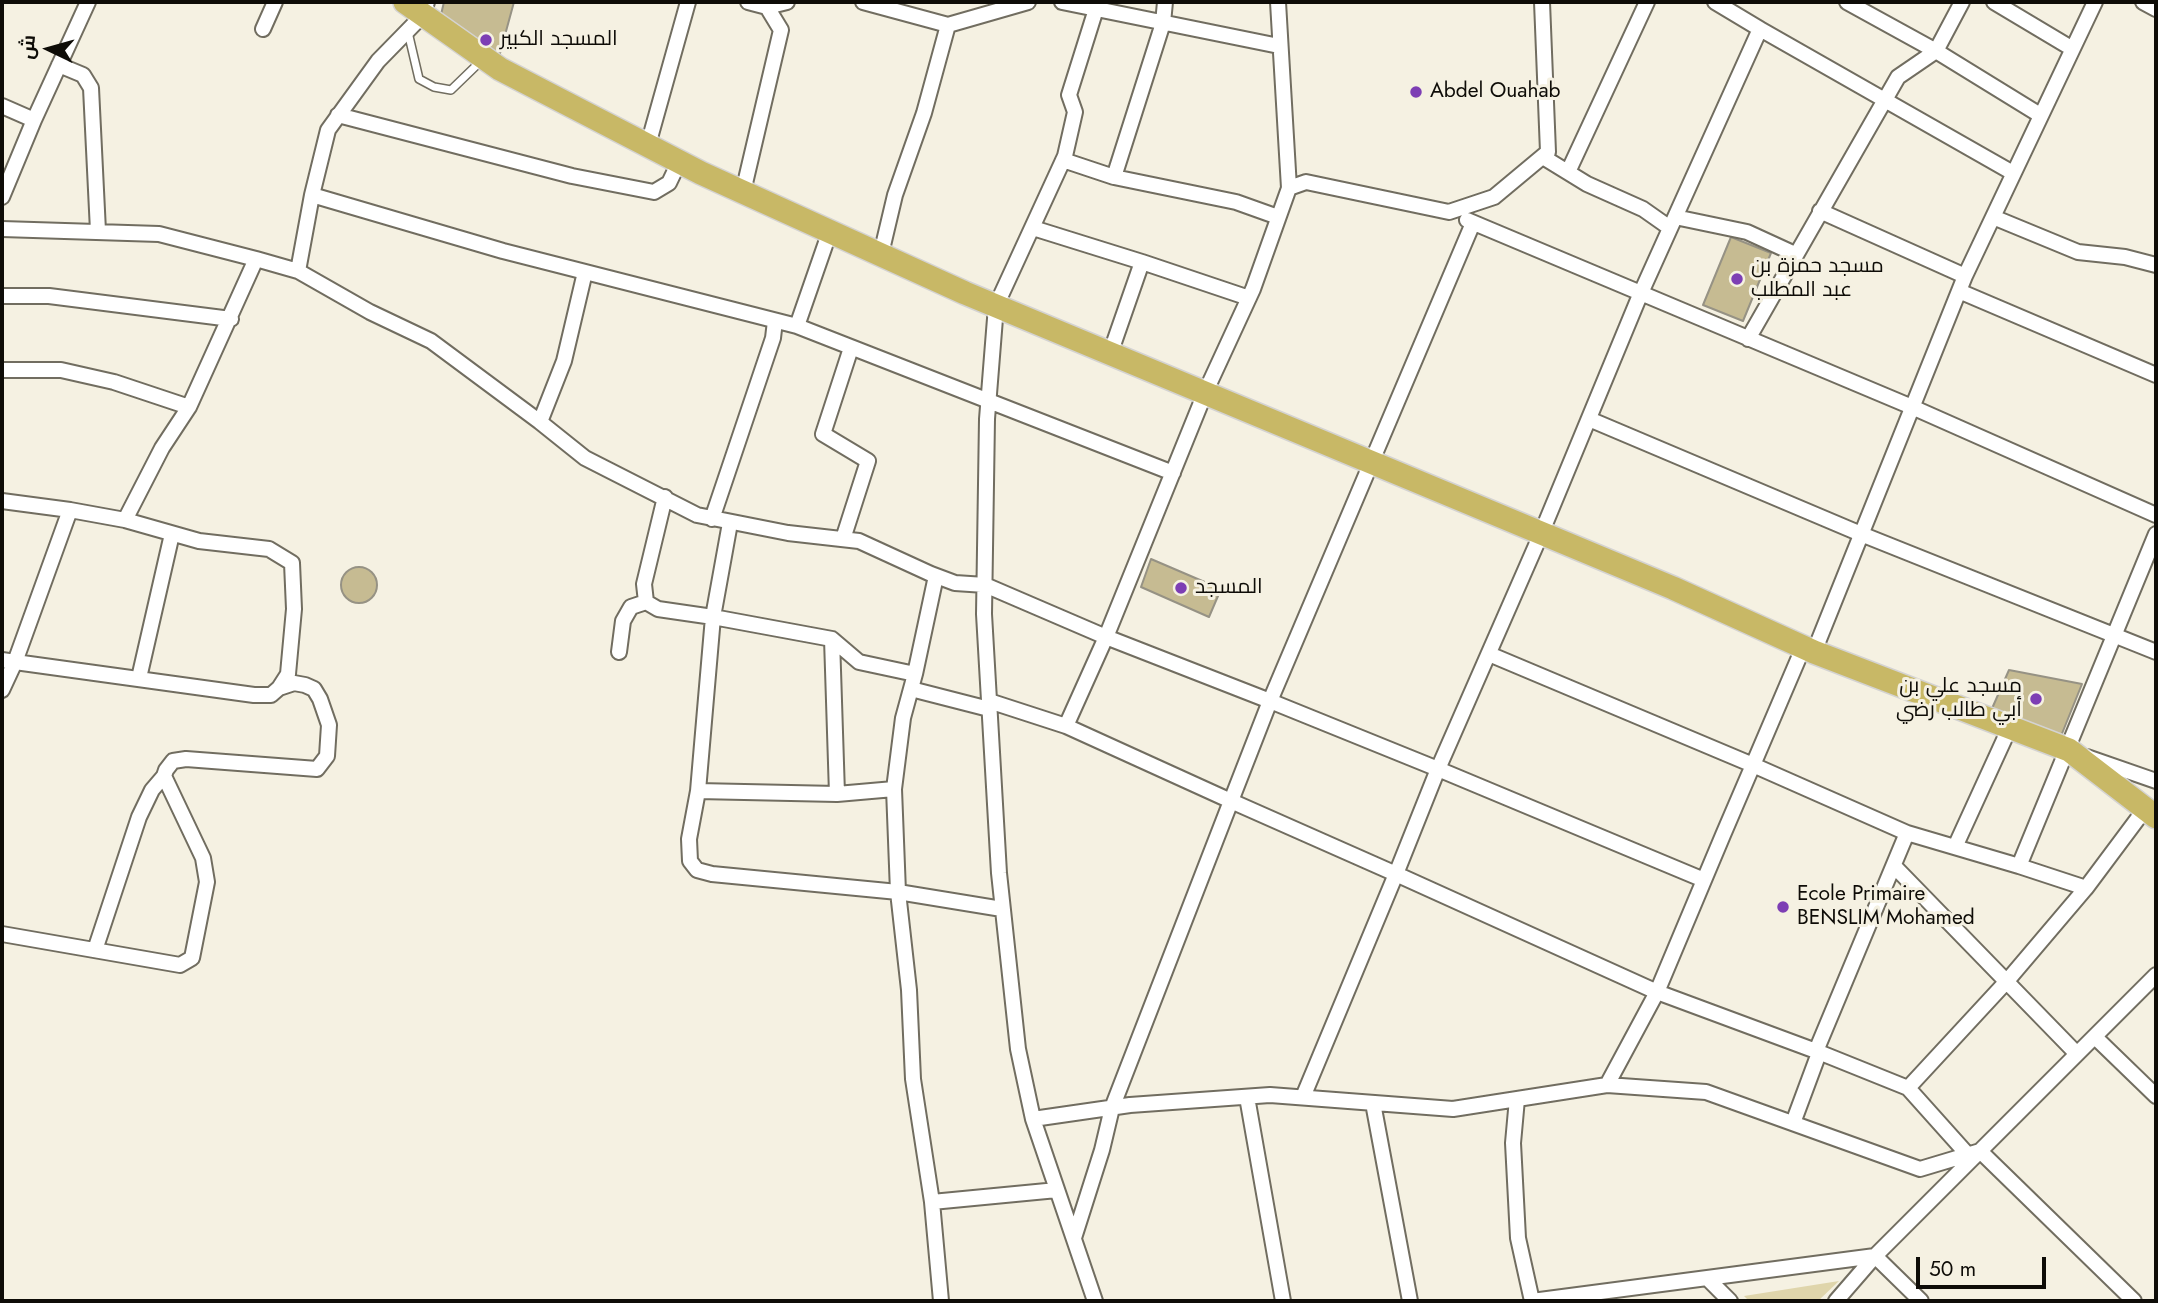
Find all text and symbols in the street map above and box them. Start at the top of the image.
north arrow [14,14,84,84]
place label: المسجد الكبير [500,27,618,53]
marker: المسجد الكبير [478,32,494,48]
text: ش [13,34,42,60]
place label: Abdel Ouahab [1430,79,1561,105]
marker: Abdel Ouahab [1408,84,1424,100]
place label: مسجد حمزة بن عبد المطلب [1751,254,1884,304]
marker: مسجد حمزة بن عبد المطلب [1729,271,1745,287]
place label: المسجد [1195,575,1263,601]
marker: المسجد [1173,580,1189,596]
place label: مسجد علي بن أبي طالب رضي [1896,674,2022,724]
marker: مسجد علي بن أبي طالب رضي [2028,691,2044,707]
place label: Ecole Primaire BENSLIM Mohamed [1797,882,1975,932]
marker: Ecole Primaire BENSLIM Mohamed [1775,899,1791,915]
scale bar [1920,1244,2050,1288]
text: 50 m [1929,1254,1976,1284]

